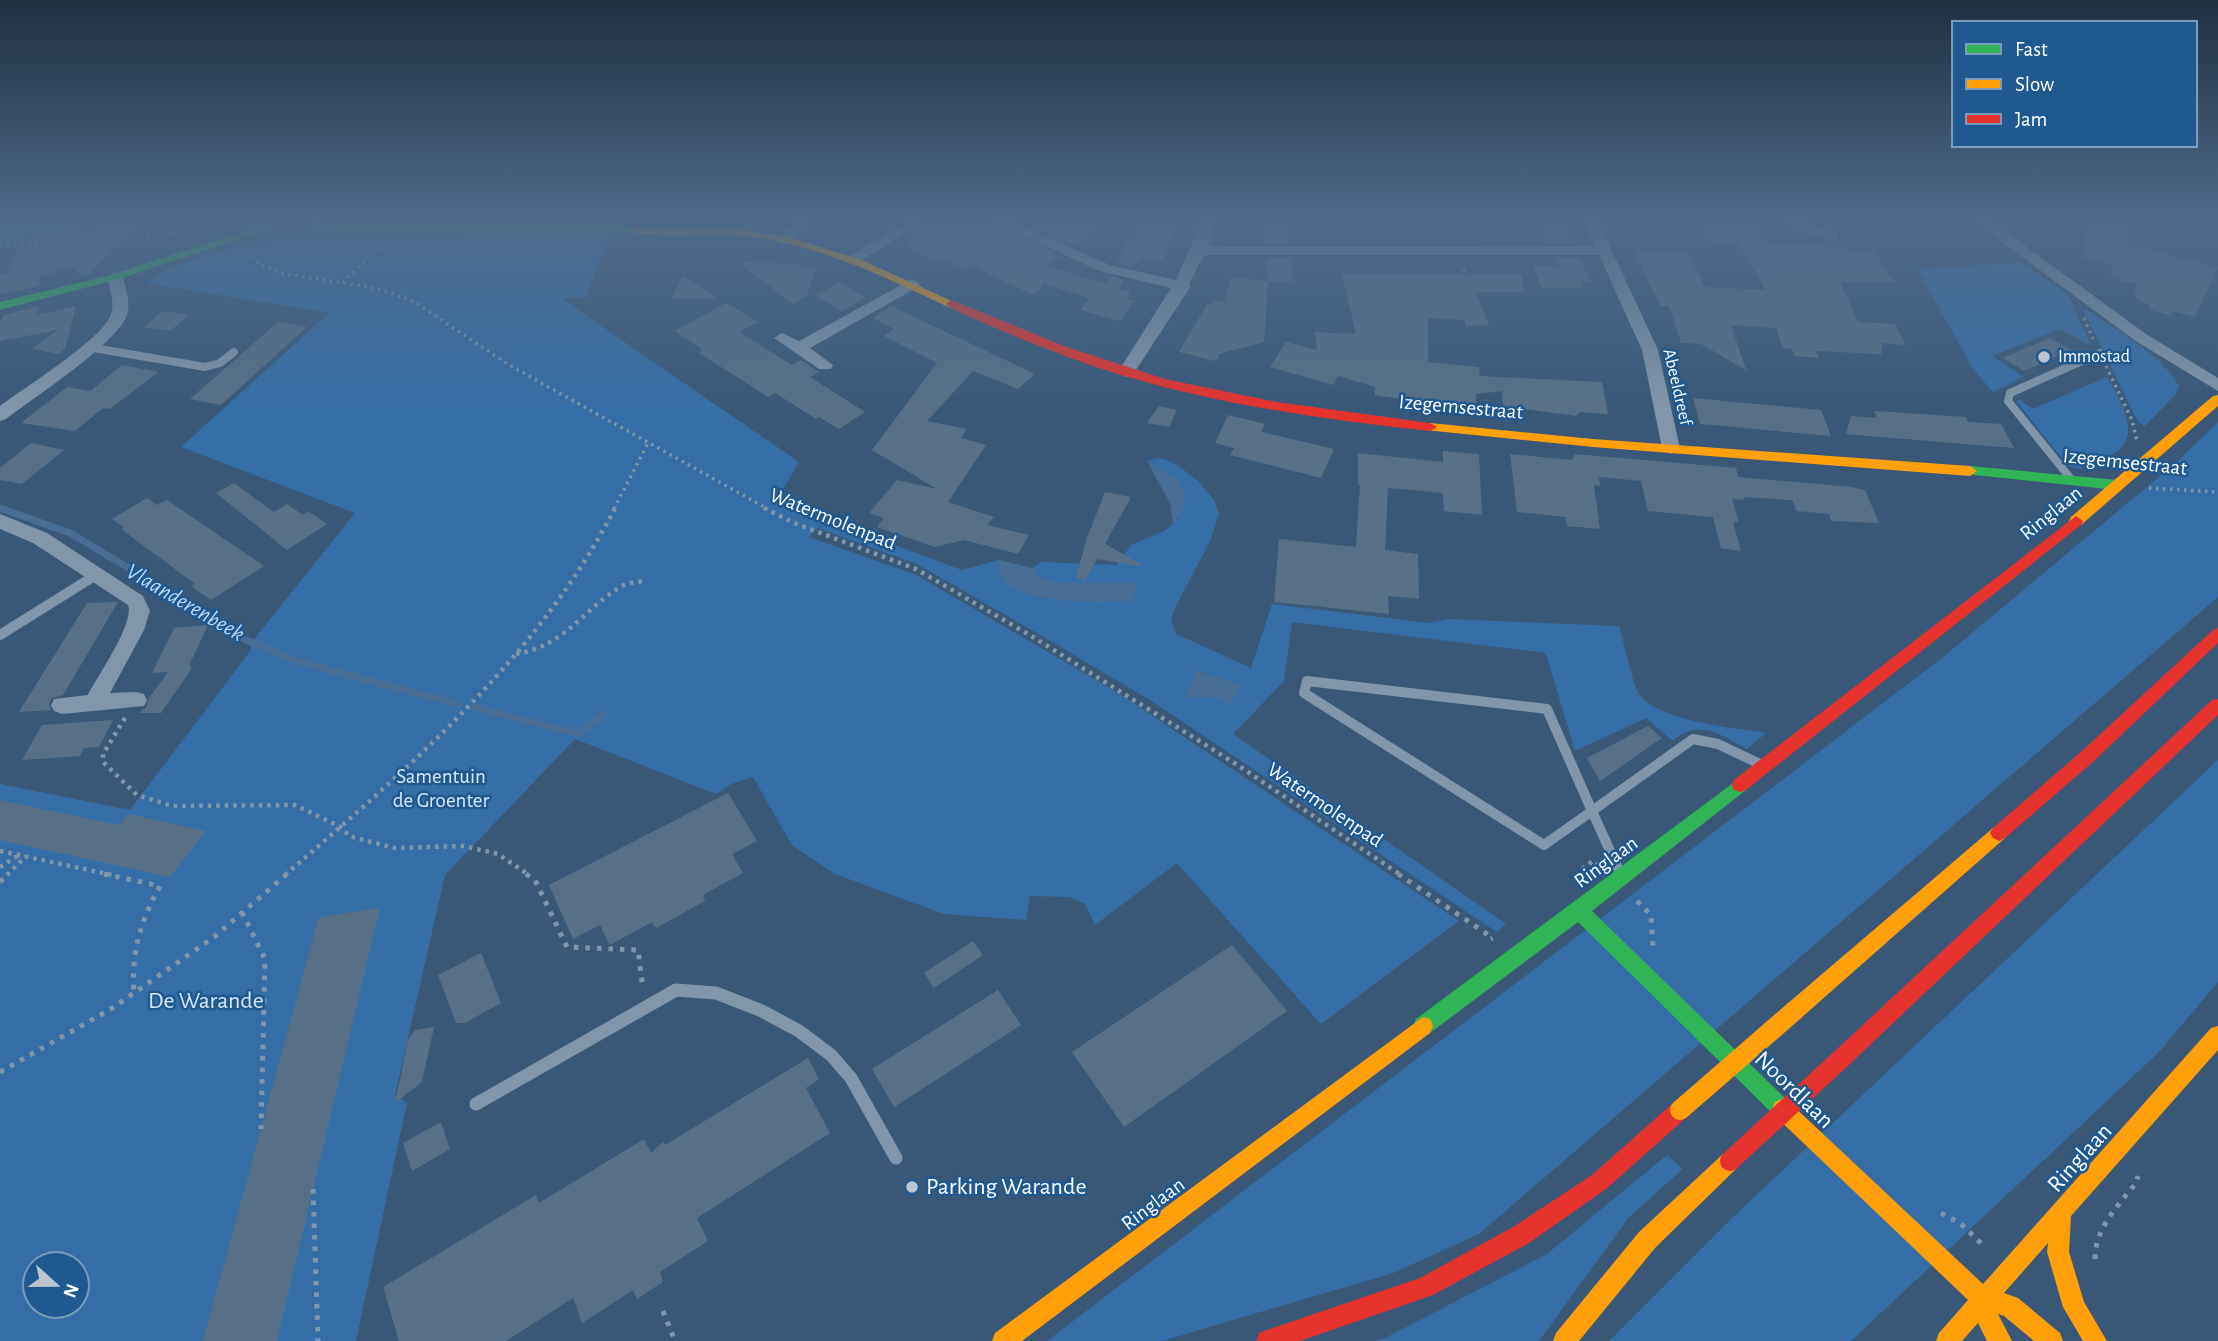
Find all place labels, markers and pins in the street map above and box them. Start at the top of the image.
place label: Immostad [2058,348,2130,366]
marker: Immostad [2036,349,2052,365]
place label: Parking Warande [926,1175,1087,1199]
marker: Parking Warande [904,1179,920,1195]

